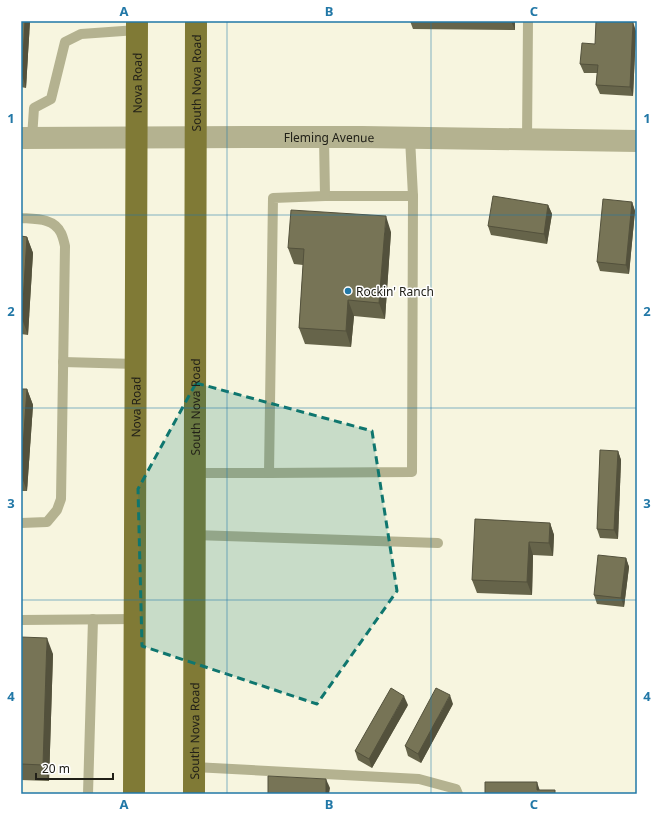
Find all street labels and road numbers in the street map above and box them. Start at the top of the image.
street label: South Nova Road [187,34,204,132]
street label: Nova Road [128,52,145,114]
street label: Fleming Avenue [284,128,375,146]
street label: South Nova Road [186,358,204,456]
street label: Nova Road [127,376,144,438]
street label: South Nova Road [186,682,203,780]

